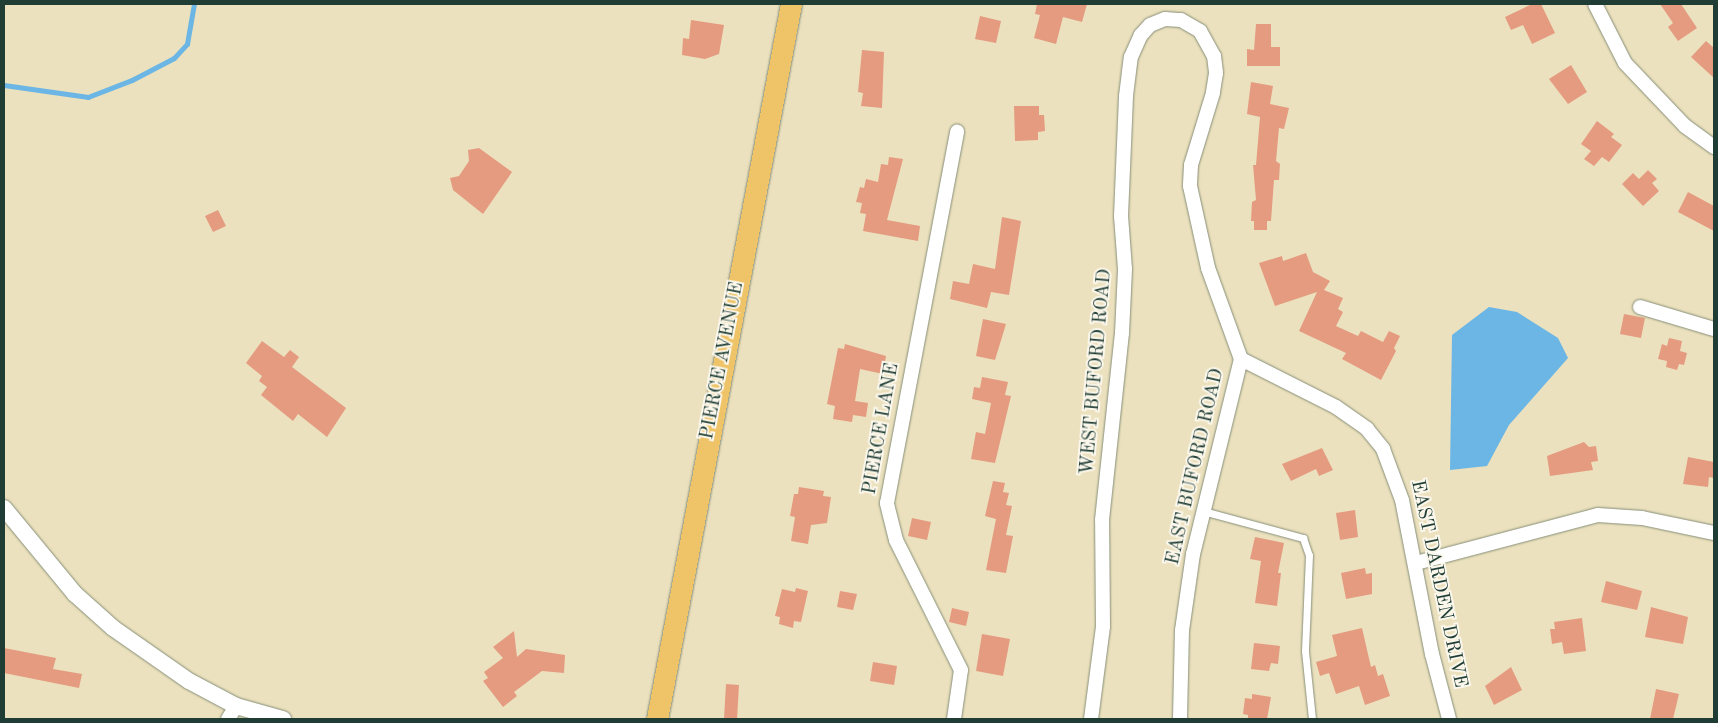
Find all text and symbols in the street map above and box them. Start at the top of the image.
street label: WEST BUFORD ROAD [1077,268,1117,476]
street label: PIERCE AVENUE [697,280,749,442]
street label: PIERCE LANE [859,361,905,497]
street label: EAST BUFORD ROAD [1162,367,1230,567]
street label: EAST DARDEN DRIVE [1405,478,1471,690]

